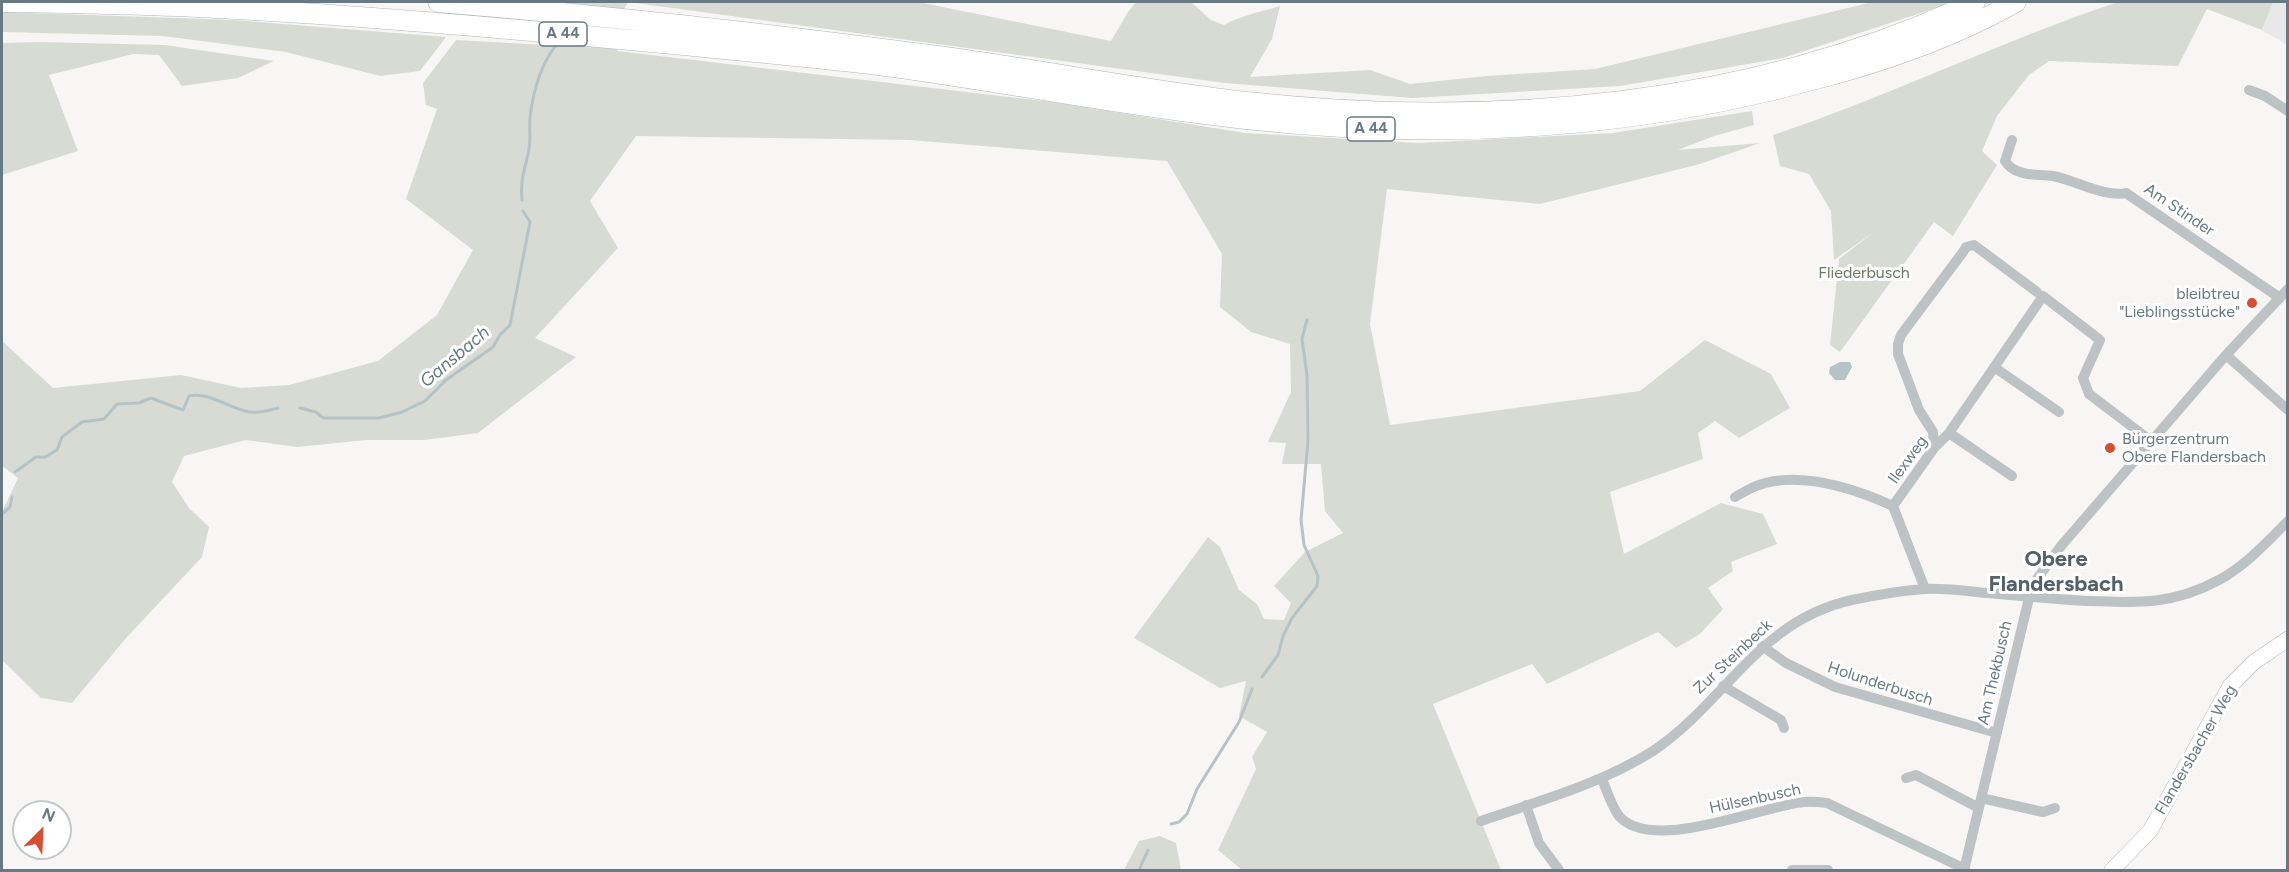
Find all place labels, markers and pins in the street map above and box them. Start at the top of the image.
place label: bleibtreu "Lieblingsstücke" [2119,284,2240,322]
marker: bleibtreu "Lieblingsstücke" [2245,296,2259,310]
place label: Bürgerzentrum Obere Flandersbach [2122,429,2266,467]
marker: Bürgerzentrum Obere Flandersbach [2103,441,2117,455]

